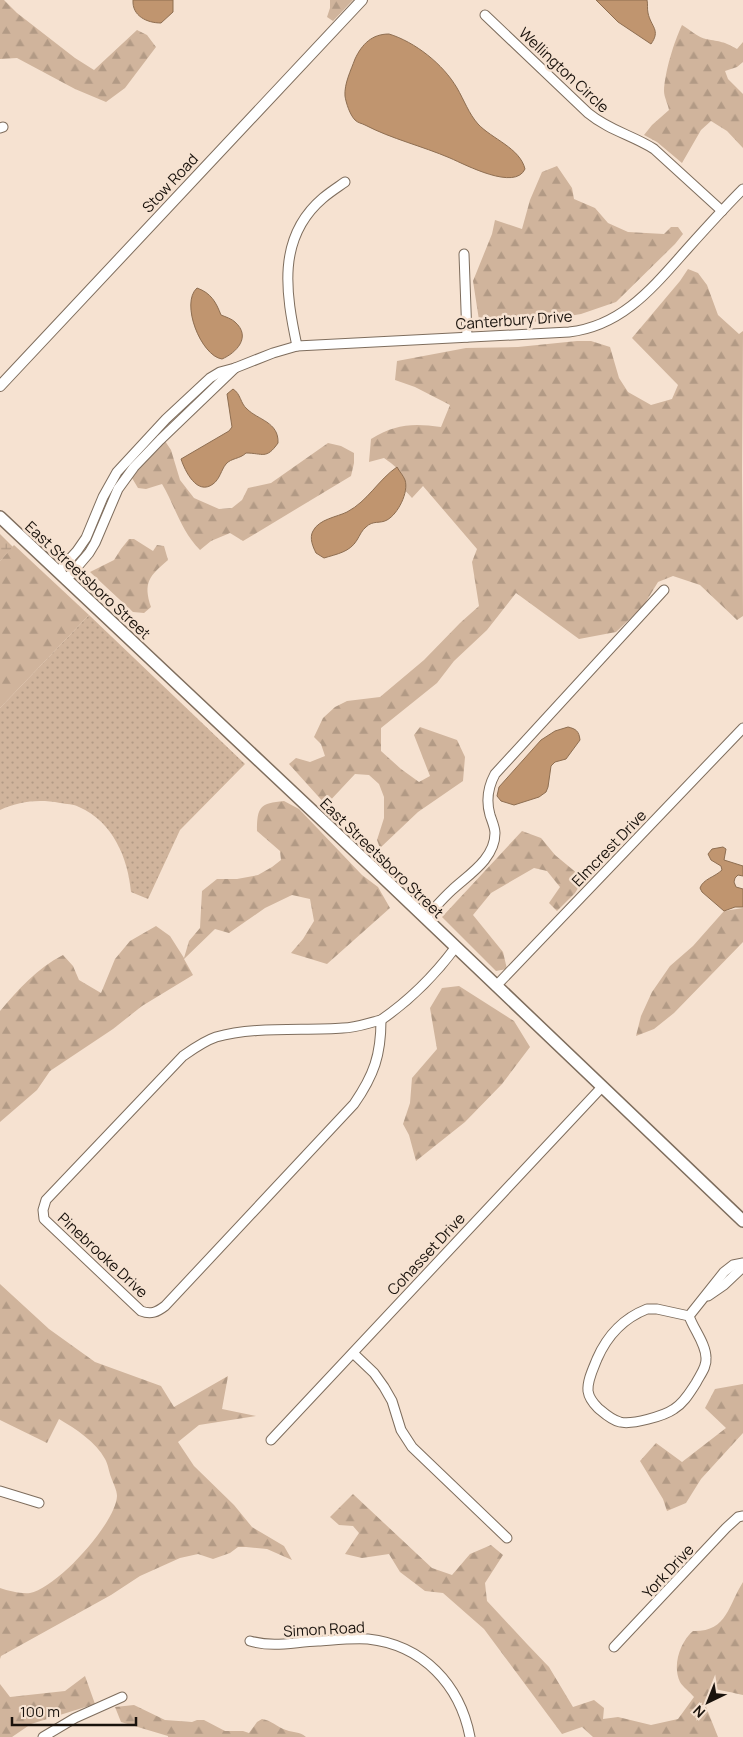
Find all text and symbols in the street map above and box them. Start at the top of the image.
street label: Wellington Circle [514,23,614,118]
street label: Stow Road [137,149,203,217]
street label: Canterbury Drive [455,305,573,335]
street label: East Streetsboro Street [21,516,155,644]
street label: East Streetsboro Street [315,793,449,923]
street label: Elmcrest Drive [567,805,651,891]
street label: Pinebrooke Drive [53,1208,153,1302]
street label: Cohasset Drive [382,1208,470,1300]
street label: York Drive [637,1539,699,1603]
street label: Simon Road [283,1616,365,1642]
north arrow [683,1677,733,1727]
scale bar [12,1694,136,1726]
text: 100 m [20,1701,60,1722]
text: N [689,1701,709,1722]

